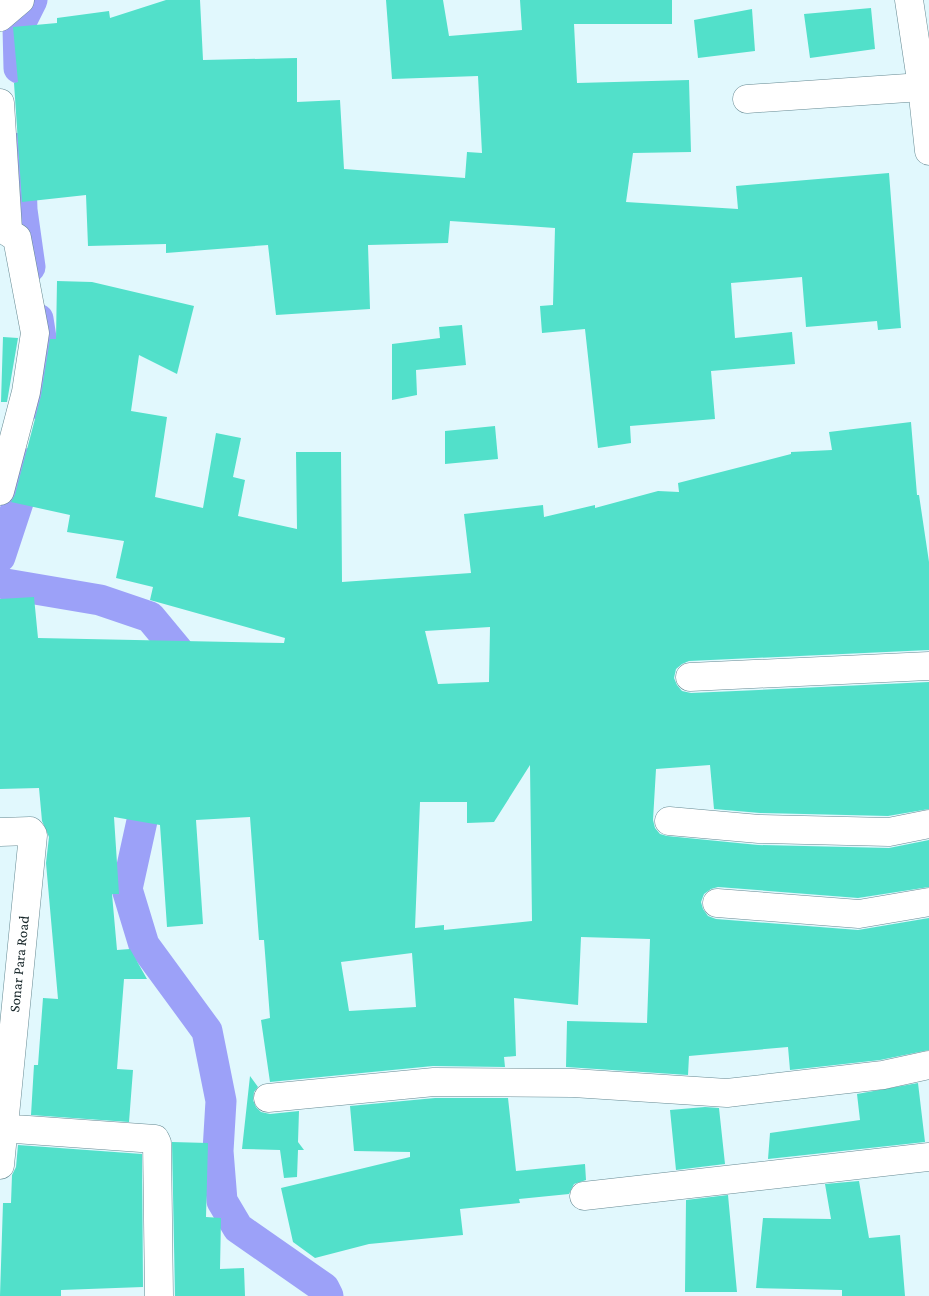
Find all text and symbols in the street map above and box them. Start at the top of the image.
street label: Sonar Para Road [6,915,32,1013]

